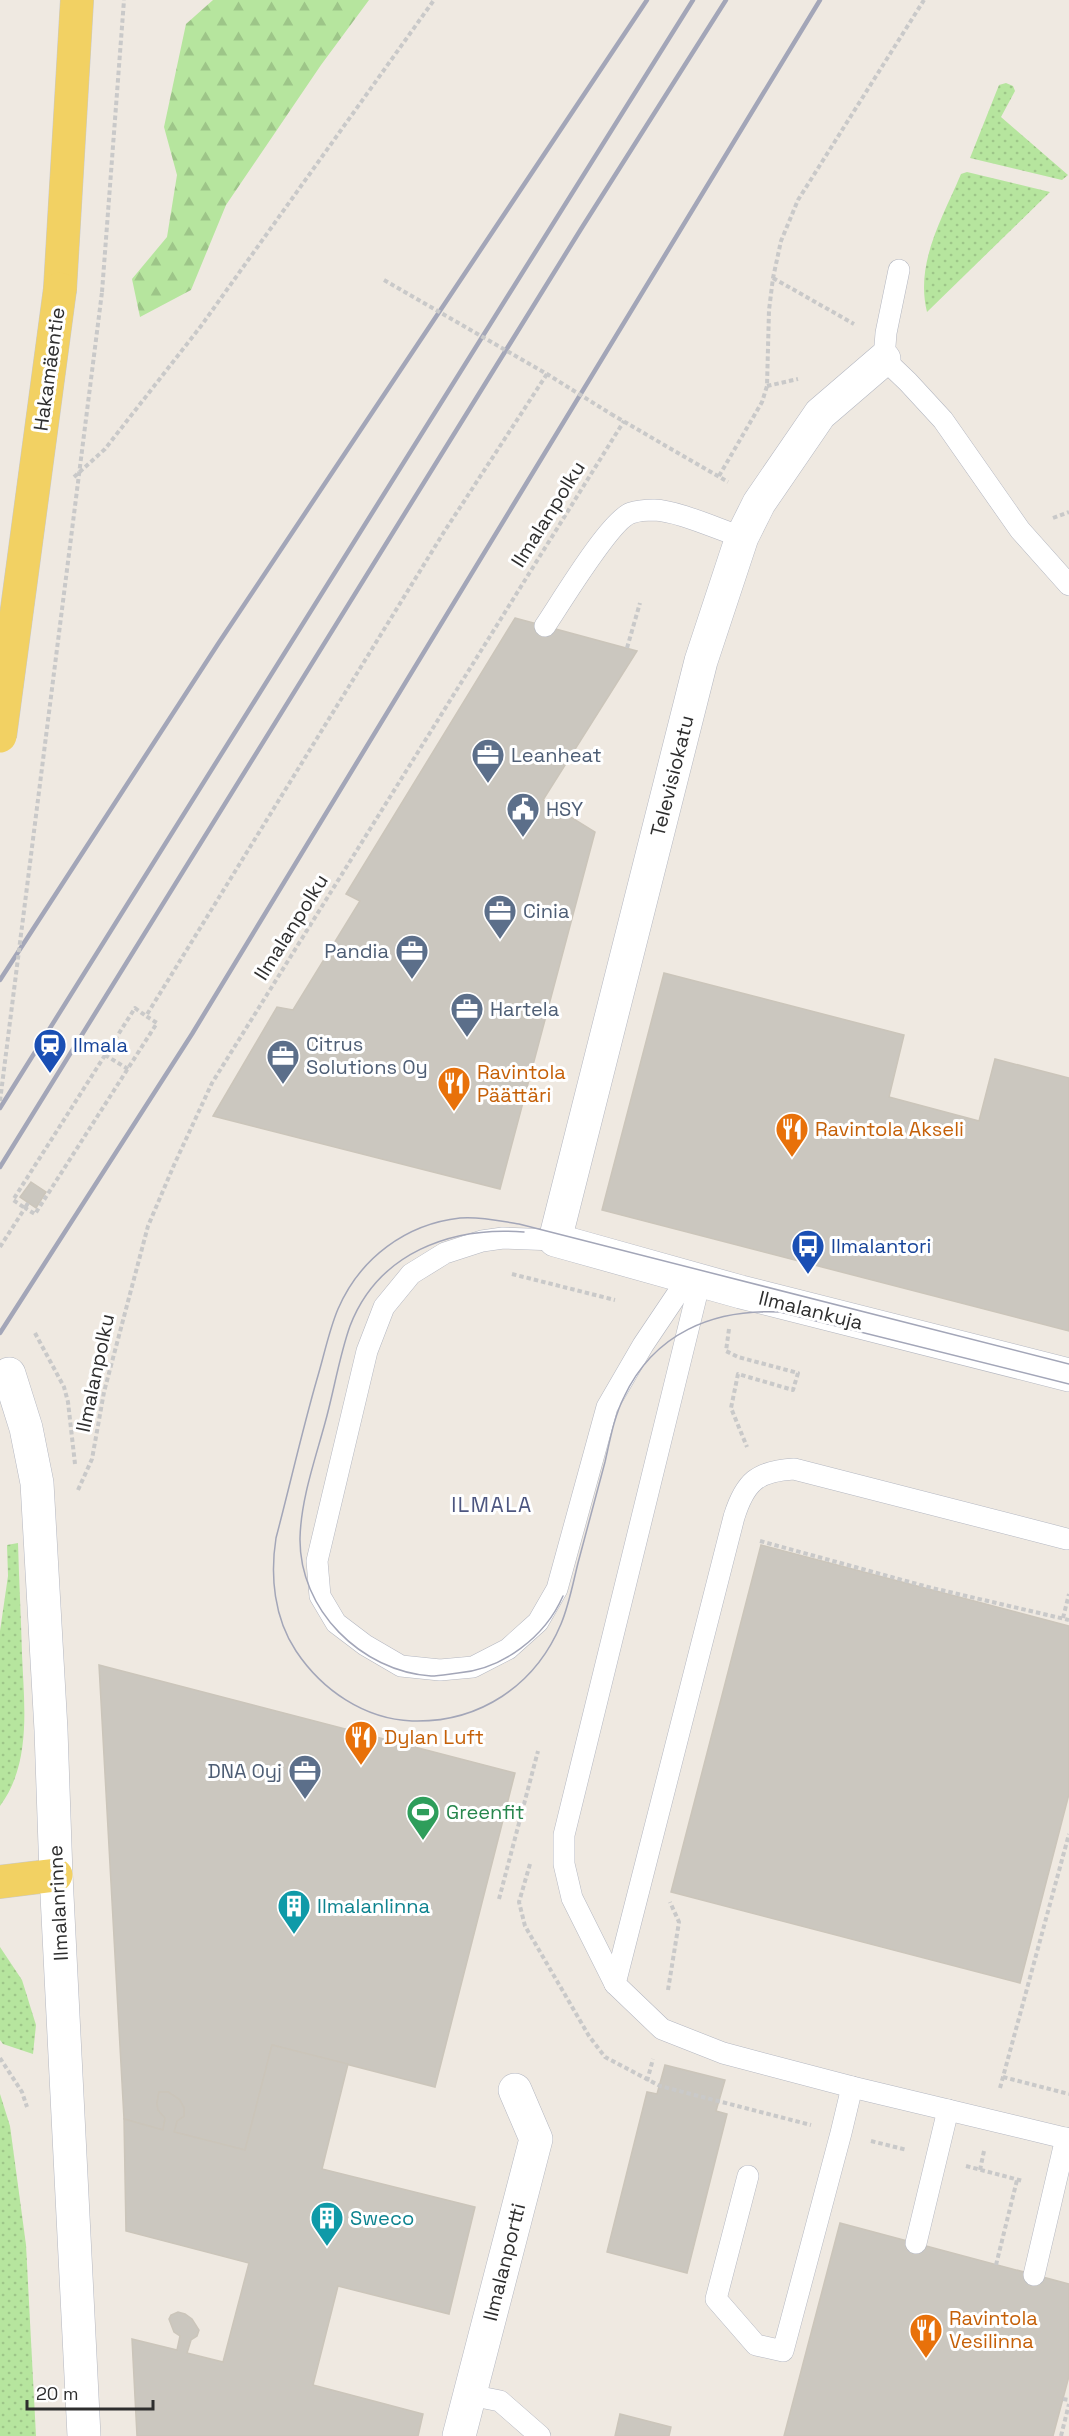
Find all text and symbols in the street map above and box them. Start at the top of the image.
street label: Hakamäentie [27,305,71,433]
street label: Ilmalanpolku [505,456,591,572]
street label: Televisiokatu [644,713,700,839]
office icon: Leanheat [470,737,506,784]
place label: Leanheat [511,742,602,768]
public building icon: HSY [505,791,541,838]
place label: HSY [546,796,583,822]
street label: Ilmalanpolku [248,869,334,985]
office icon: Cinia [482,893,518,940]
place label: Cinia [523,898,569,924]
office icon: Pandia [394,933,430,980]
place label: Pandia [324,938,389,964]
office icon: Hartela [449,991,485,1038]
place label: Hartela [490,996,559,1022]
station icon: Ilmala [32,1027,68,1074]
place label: Citrus Solutions Oy [306,1031,428,1080]
place label: Ilmala [73,1032,128,1058]
office icon: Citrus Solutions Oy [265,1038,301,1085]
place label: Ravintola Päättäri [477,1059,566,1108]
restaurant icon: Ravintola Päättäri [436,1065,472,1112]
restaurant icon: Ravintola Akseli [774,1111,810,1158]
place label: Ravintola Akseli [815,1116,964,1142]
bus stop icon: Ilmalantori [790,1228,826,1275]
place label: Ilmalantori [831,1233,932,1259]
street label: Ilmalankuja [756,1284,866,1336]
street label: Ilmalanpolku [70,1311,120,1435]
district label: ILMALA [451,1491,533,1518]
restaurant icon: Dylan Luft [343,1719,379,1766]
place label: Dylan Luft [384,1724,484,1750]
office icon: DNA Oyj [287,1753,323,1800]
place label: DNA Oyj [207,1758,282,1784]
sports icon: Greenfit [405,1794,441,1841]
place label: Greenfit [446,1799,525,1825]
street label: Ilmalanrinne [42,1844,74,1962]
building icon: Ilmalanlinna [276,1888,312,1935]
place label: Ilmalanlinna [317,1893,430,1919]
building icon: Sweco [309,2200,345,2247]
street label: Ilmalanportti [477,2200,531,2324]
place label: Sweco [350,2205,414,2231]
place label: Ravintola Vesilinna [949,2305,1038,2354]
restaurant icon: Ravintola Vesilinna [908,2312,944,2359]
scale bar [27,2373,153,2411]
text: 20 m [36,2382,79,2405]

